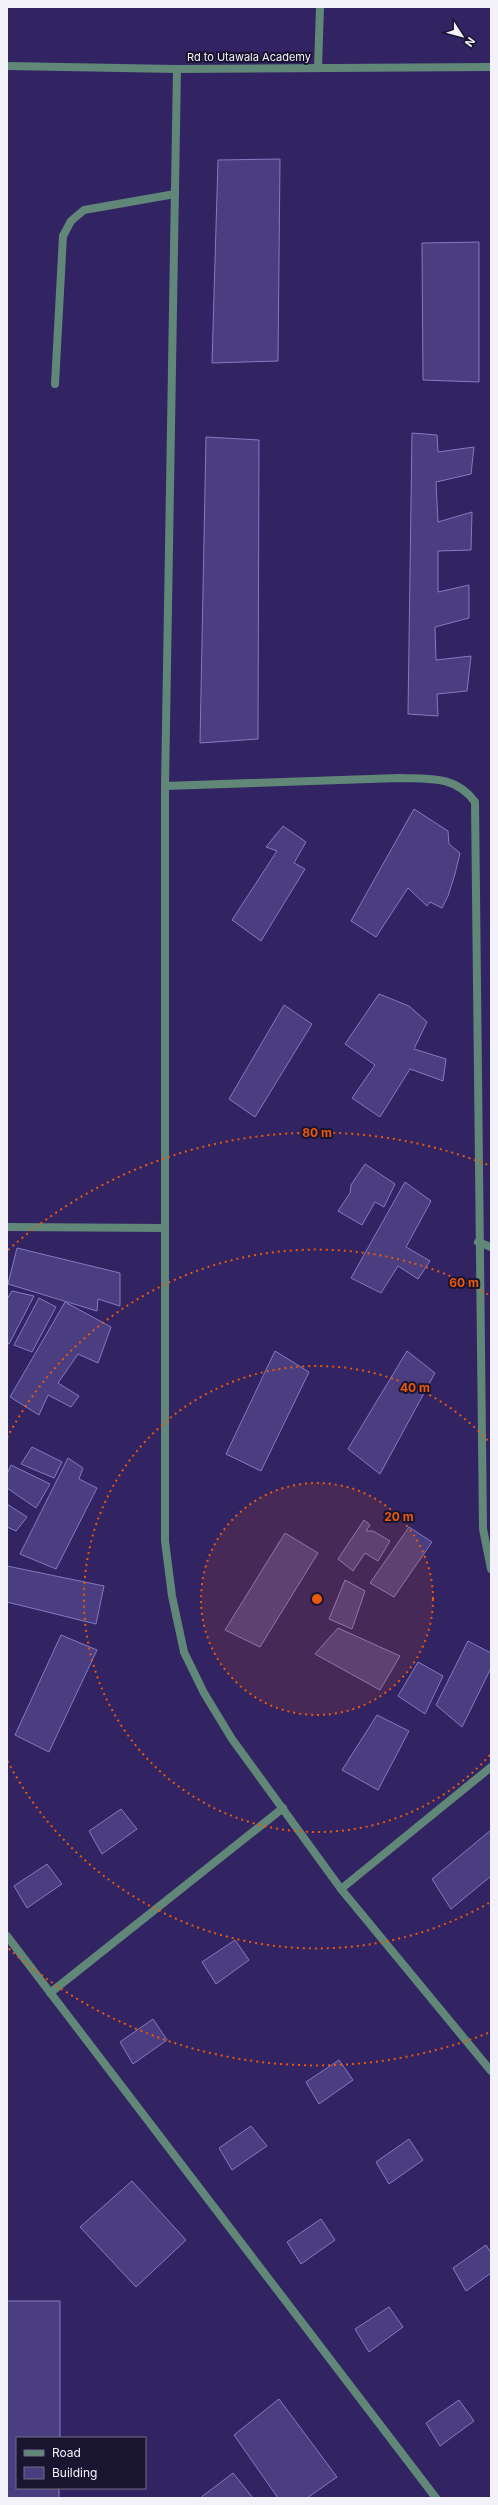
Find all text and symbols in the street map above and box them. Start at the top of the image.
north arrow [442,16,482,56]
text: N [462,34,478,49]
street label: Rd to Utawala Academy [187,50,311,64]
text: 80 m [302,1125,332,1140]
text: 60 m [449,1275,479,1290]
text: 40 m [400,1380,430,1395]
text: 20 m [384,1509,414,1524]
centre of rings [310,1592,324,1606]
legend [16,2437,146,2489]
text: Road [52,2445,81,2460]
text: Building [52,2465,97,2480]

